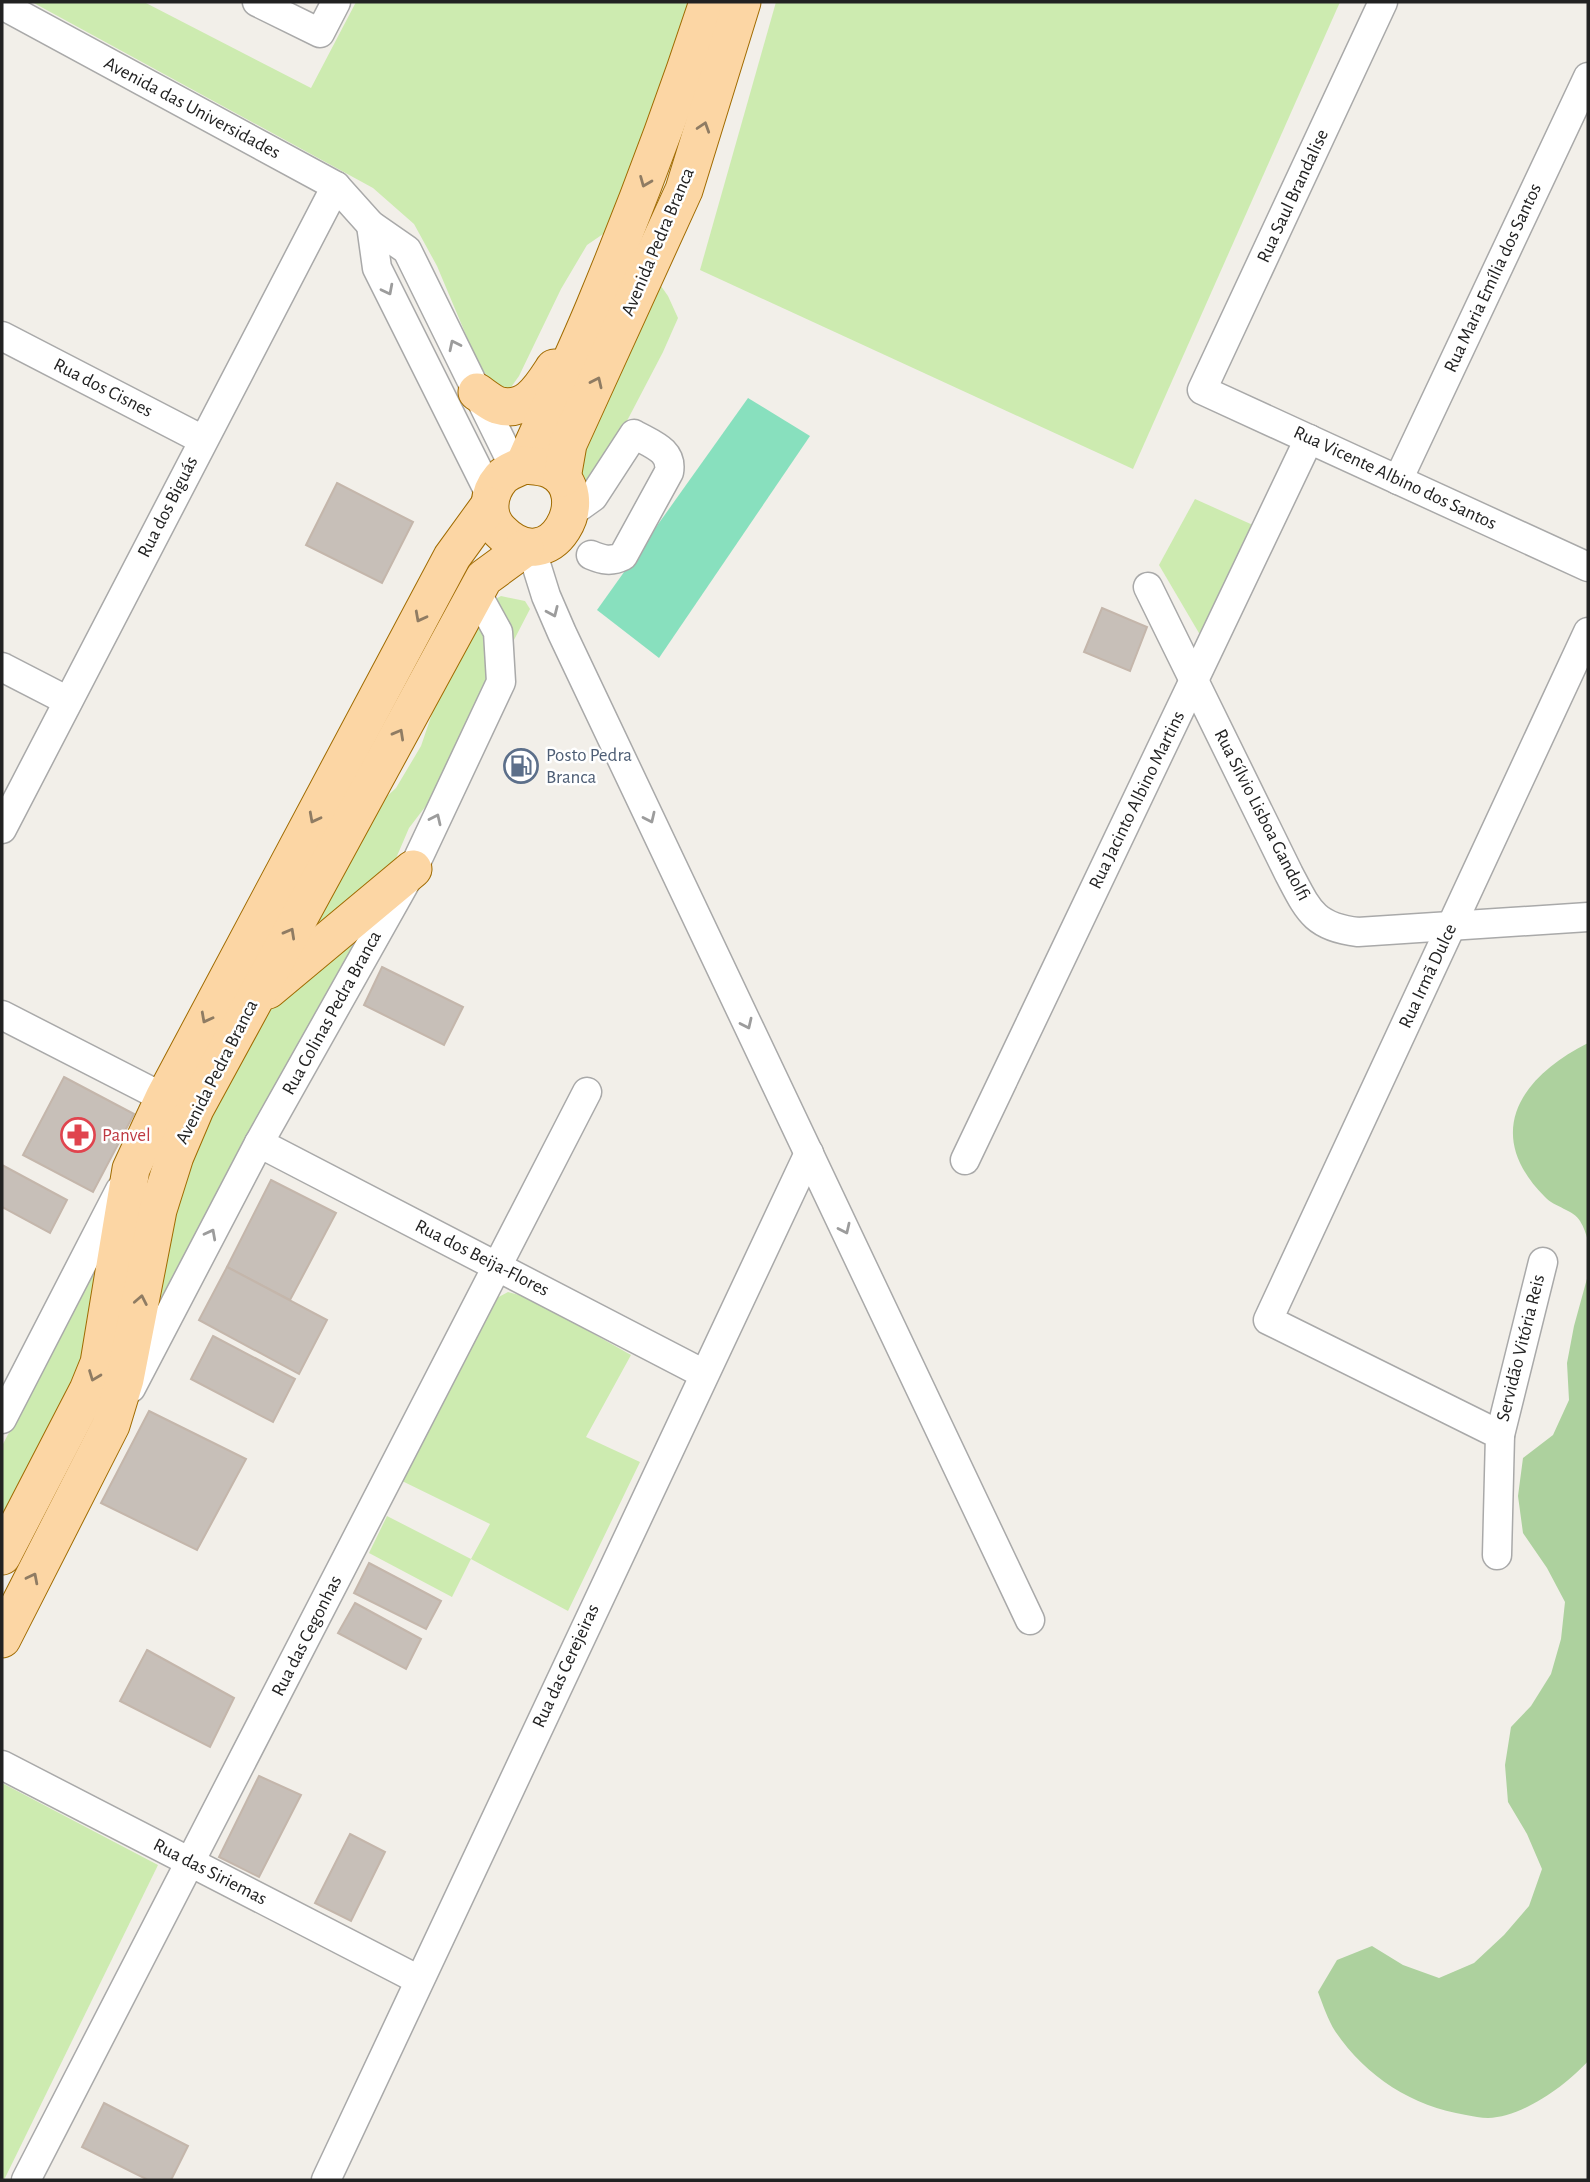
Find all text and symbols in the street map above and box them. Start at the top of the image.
street label: Avenida das Universidades [101,53,283,163]
one-way arrow [696,121,711,133]
street label: Rua Saul Brandalise [1254,126,1332,266]
street label: Avenida Pedra Branca [618,165,698,319]
one-way arrow [639,175,653,187]
street label: Rua Maria Emília dos Santos [1441,181,1545,375]
one-way arrow [380,283,394,296]
one-way arrow [448,339,462,352]
street label: Rua dos Cisnes [50,355,156,421]
one-way arrow [589,376,603,389]
street label: Rua Vicente Albino dos Santos [1291,423,1499,533]
street label: Rua dos Biguás [134,453,202,561]
one-way arrow [545,605,559,617]
one-way arrow [415,610,429,622]
street label: Rua Jacinto Albino Martins [1086,708,1188,892]
street label: Rua Sílvio Lisboa Gandolfi [1210,726,1314,904]
one-way arrow [391,728,404,741]
place label: Posto Pedra Branca [546,746,632,787]
fuel station icon: Posto Pedra Branca [502,747,540,785]
one-way arrow [308,811,322,823]
one-way arrow [642,811,656,823]
one-way arrow [428,814,442,826]
street label: Rua Irmã Dulce [1396,921,1460,1031]
street label: Rua Colinas Pedra Branca [279,928,385,1098]
one-way arrow [282,928,295,940]
street label: Avenida Pedra Branca [172,997,262,1147]
one-way arrow [201,1011,214,1024]
one-way arrow [739,1017,753,1029]
pharmacy icon: Panvel [59,1116,97,1154]
place label: Panvel [102,1126,151,1145]
street label: Rua dos Beija-Flores [412,1216,552,1300]
one-way arrow [836,1222,850,1234]
one-way arrow [203,1229,217,1241]
street label: Servidão Vitória Reis [1494,1273,1548,1423]
one-way arrow [133,1294,148,1306]
one-way arrow [88,1370,102,1382]
one-way arrow [24,1573,38,1586]
street label: Rua das Cegonhas [268,1573,346,1699]
street label: Rua das Cerejeiras [529,1601,603,1731]
street label: Rua das Siriemas [150,1835,270,1909]

